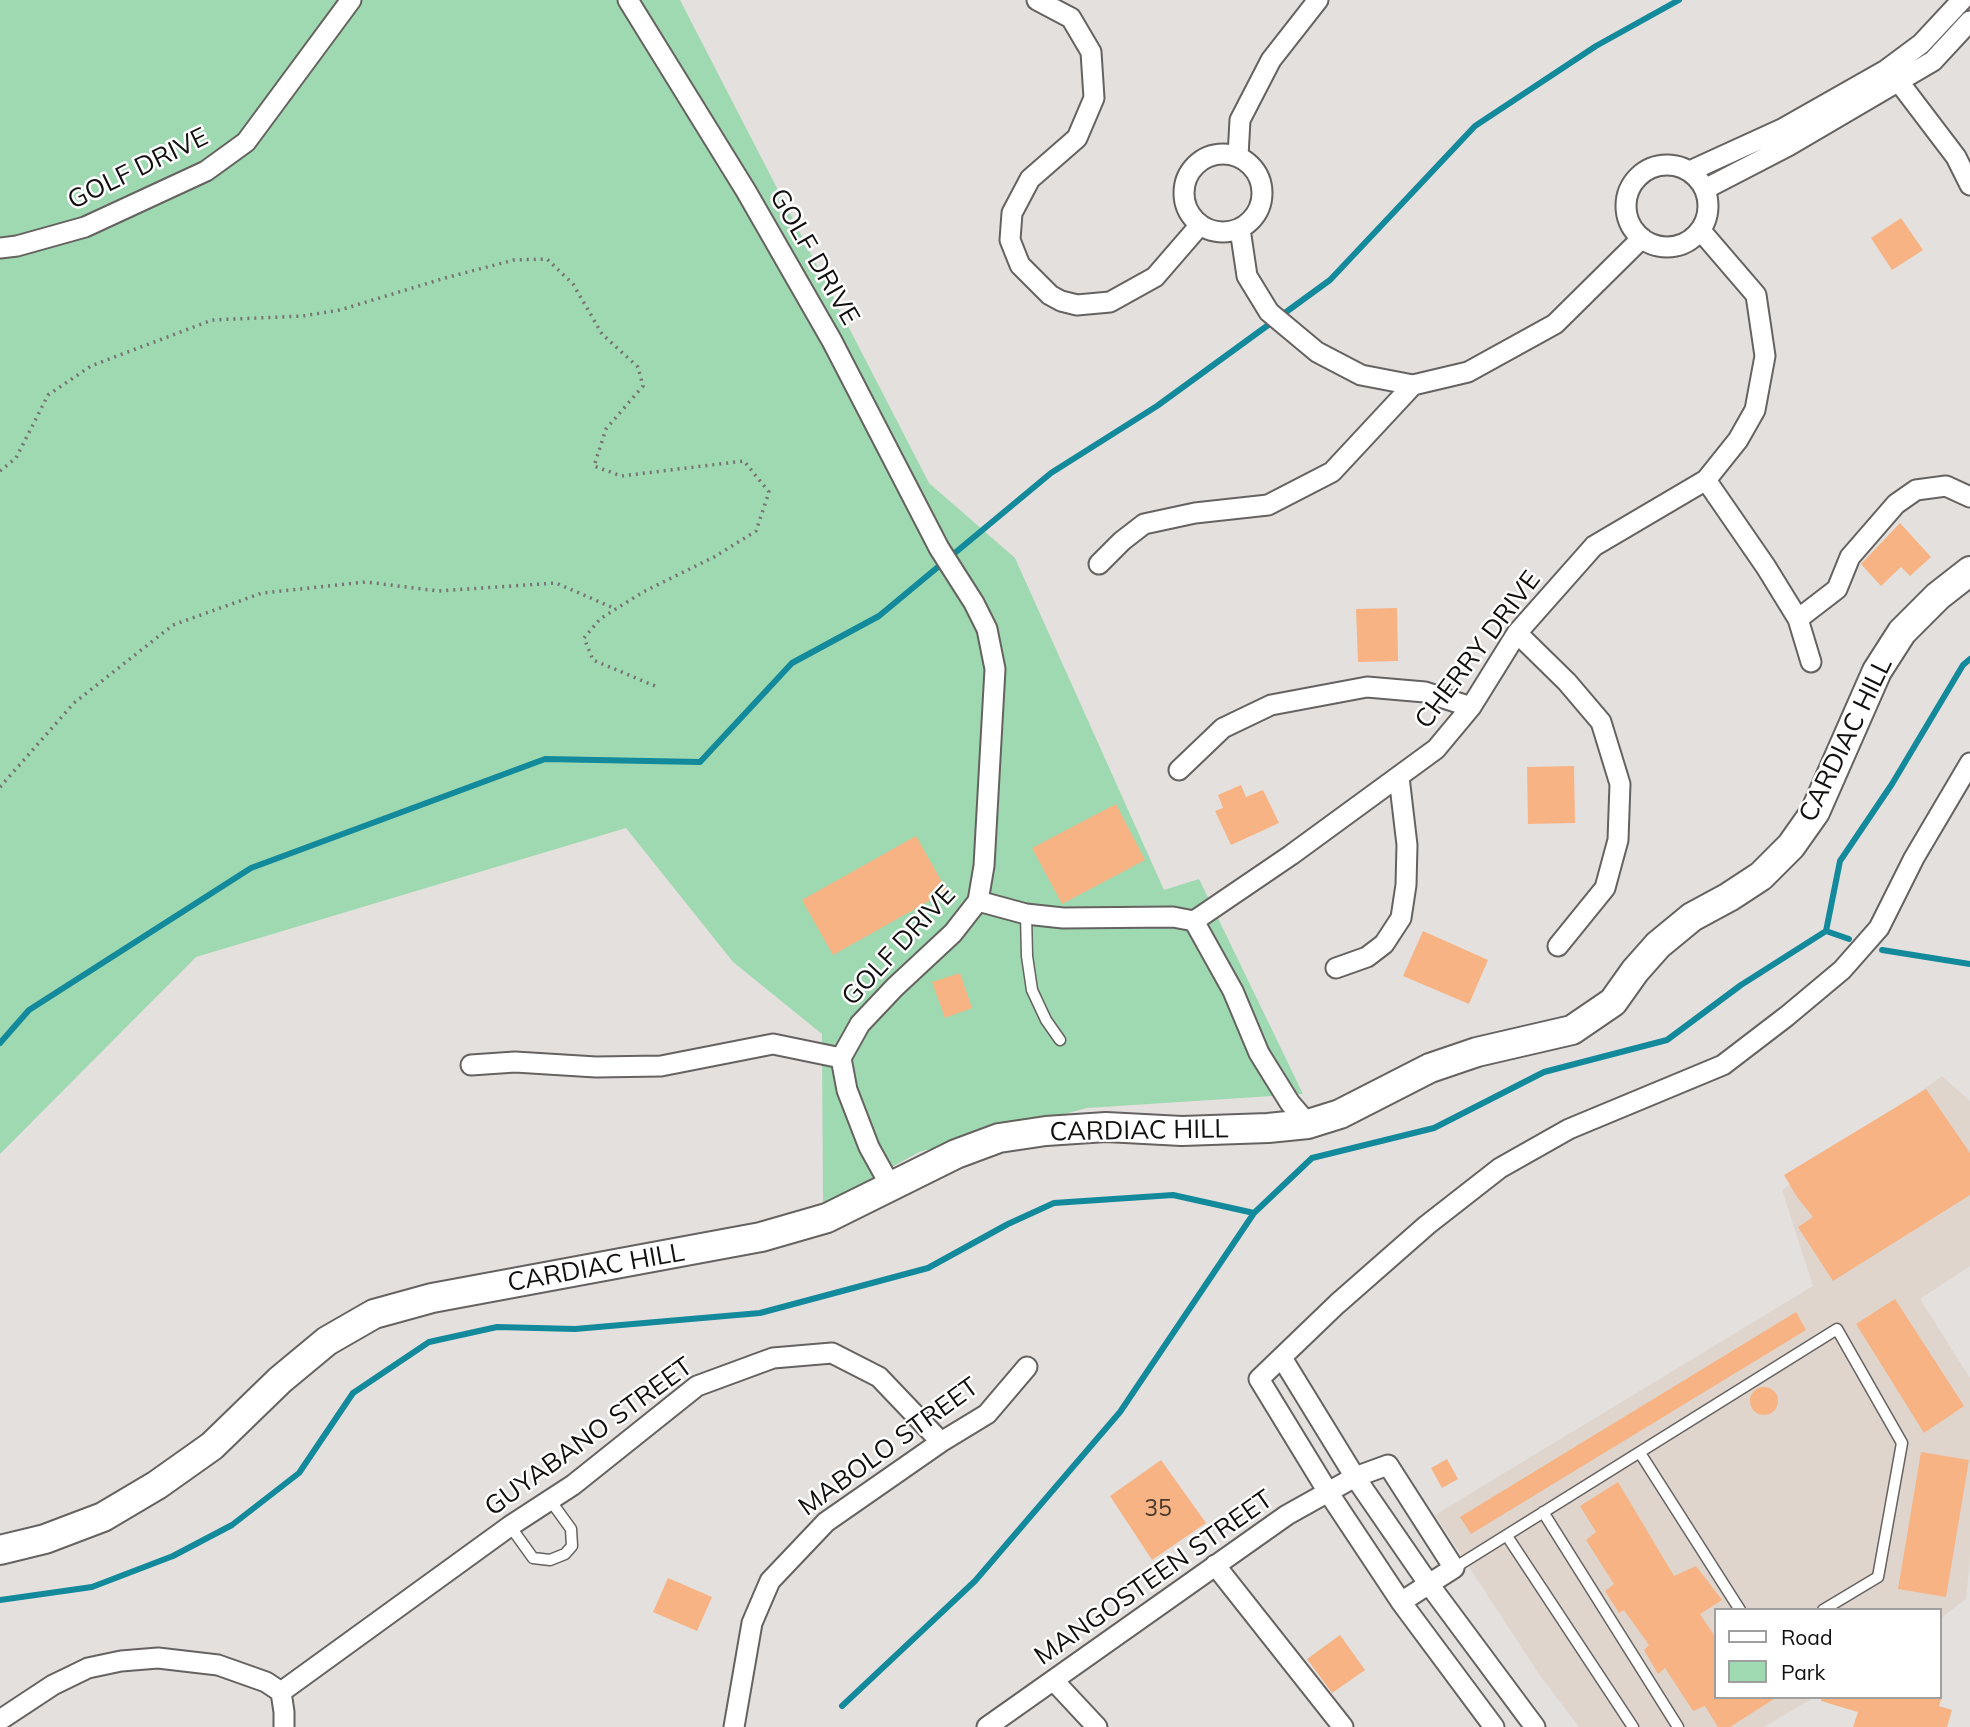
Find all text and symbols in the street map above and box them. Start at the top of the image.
street label: GOLF DRIVE [63,122,213,216]
street label: GOLF DRIVE [762,183,866,331]
street label: CHERRY DRIVE [1409,565,1547,735]
street label: CARDIAC HILL [1793,653,1899,827]
street label: GOLF DRIVE [836,880,962,1012]
street label: CARDIAC HILL [1049,1114,1229,1148]
street label: CARDIAC HILL [505,1237,687,1299]
street label: GUYABANO STREET [479,1351,699,1523]
street label: MABOLO STREET [793,1371,985,1523]
street label: MANGOSTEEN STREET [1029,1484,1279,1672]
house number: 35 [1144,1495,1172,1523]
legend [1714,1608,1942,1699]
text: Road [1781,1624,1832,1650]
text: Park [1781,1659,1825,1685]

